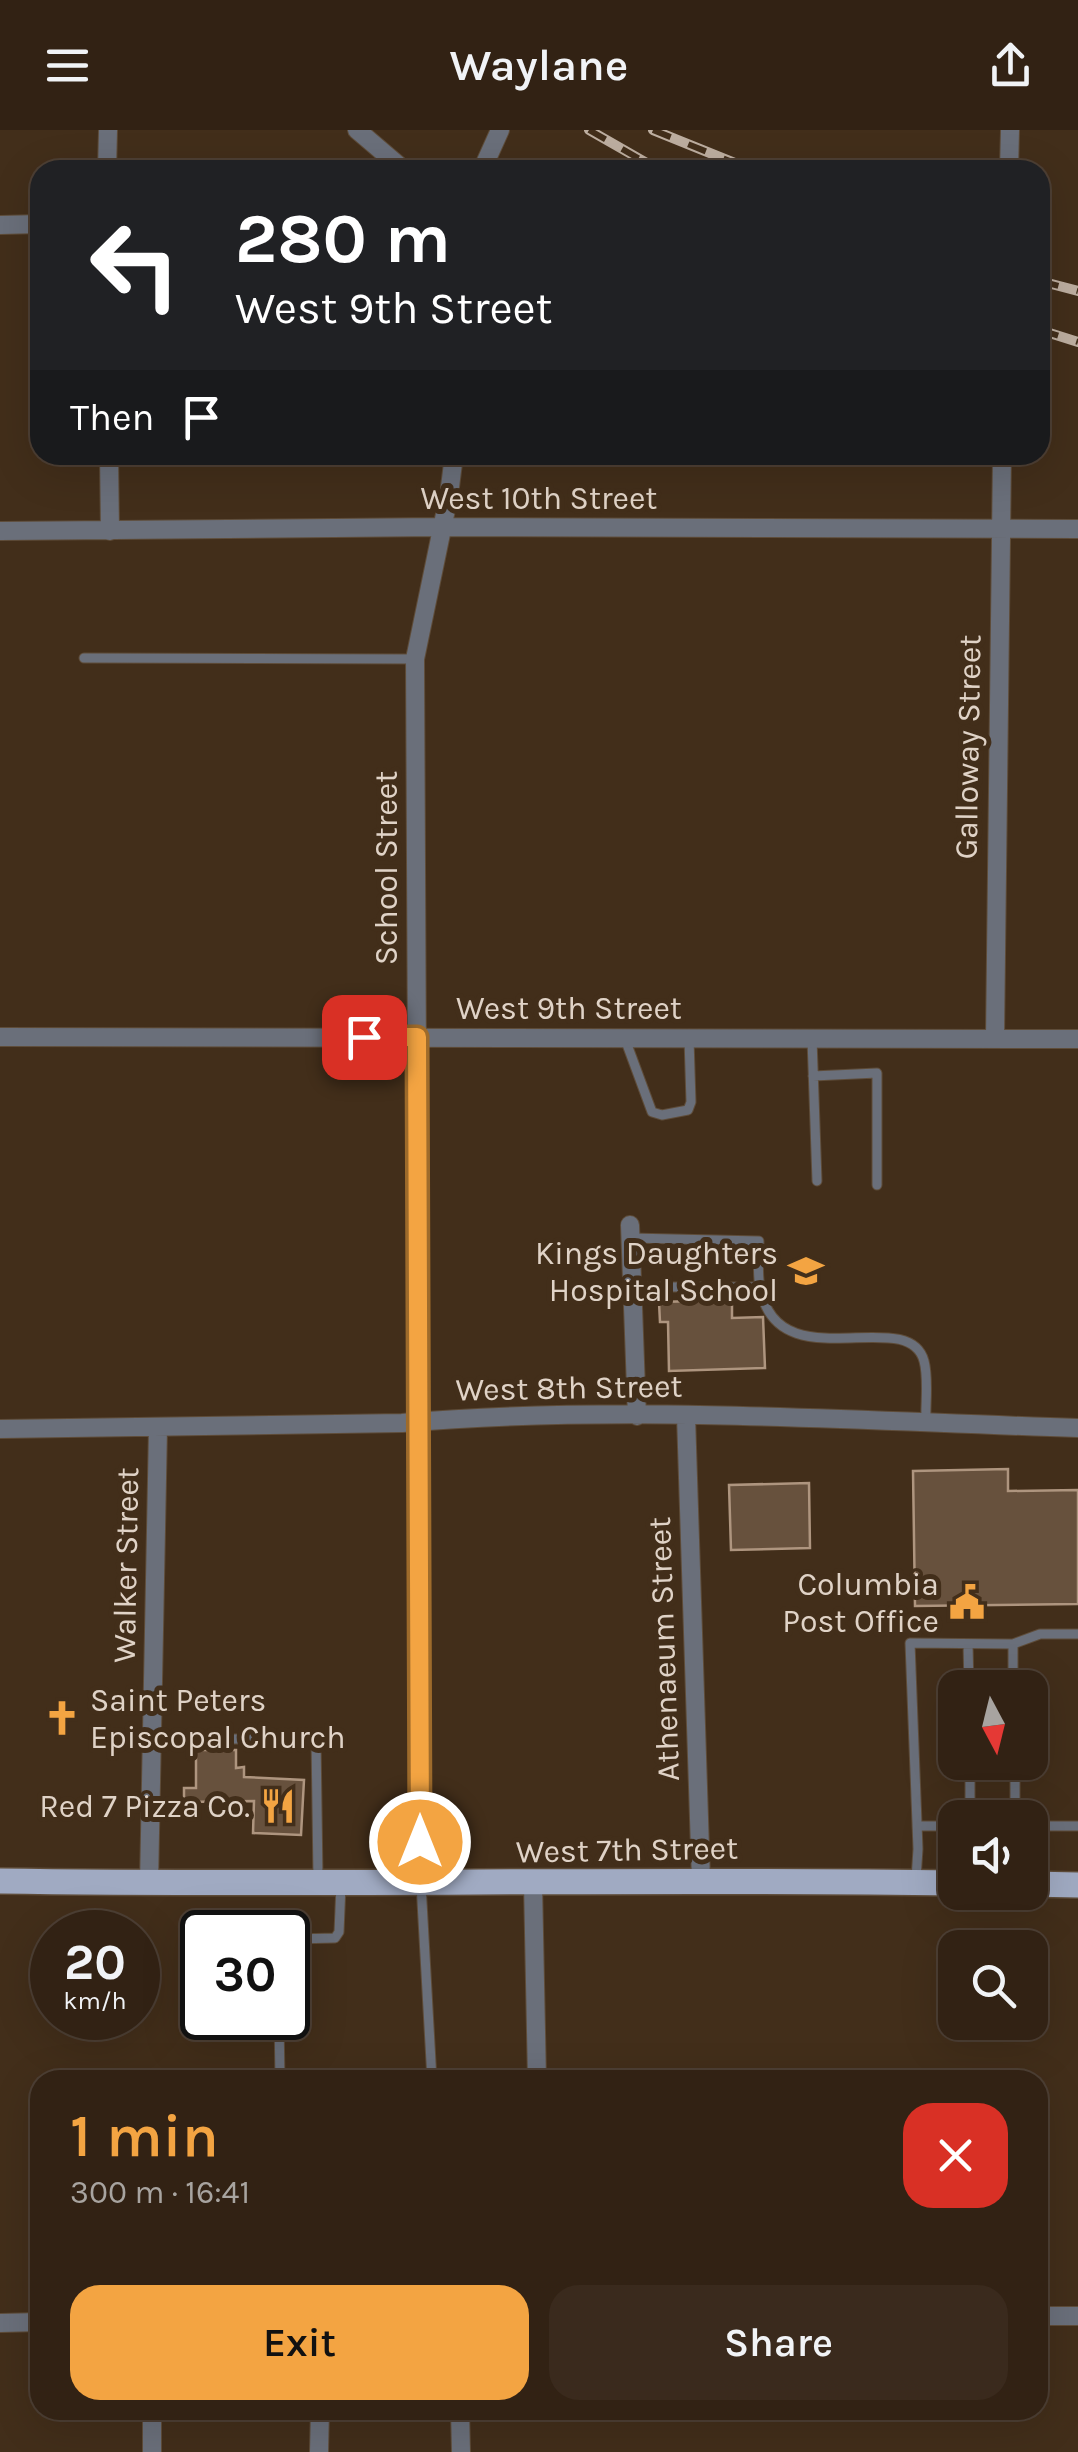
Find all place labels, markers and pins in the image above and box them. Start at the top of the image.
pin [322,995,407,1080]
place label: Kings Daughters Hospital School [535,1235,778,1309]
school or university icon: Kings Daughters Hospital School [787,1252,825,1290]
place label: Columbia Post Office [782,1566,939,1640]
public building icon: Columbia Post Office [948,1583,986,1621]
place label: Saint Peters Episcopal Church [90,1682,346,1756]
church icon: Saint Peters Episcopal Church [43,1699,81,1737]
restaurant icon: Red 7 Pizza Co. [259,1787,297,1825]
place label: Red 7 Pizza Co. [39,1788,250,1825]

